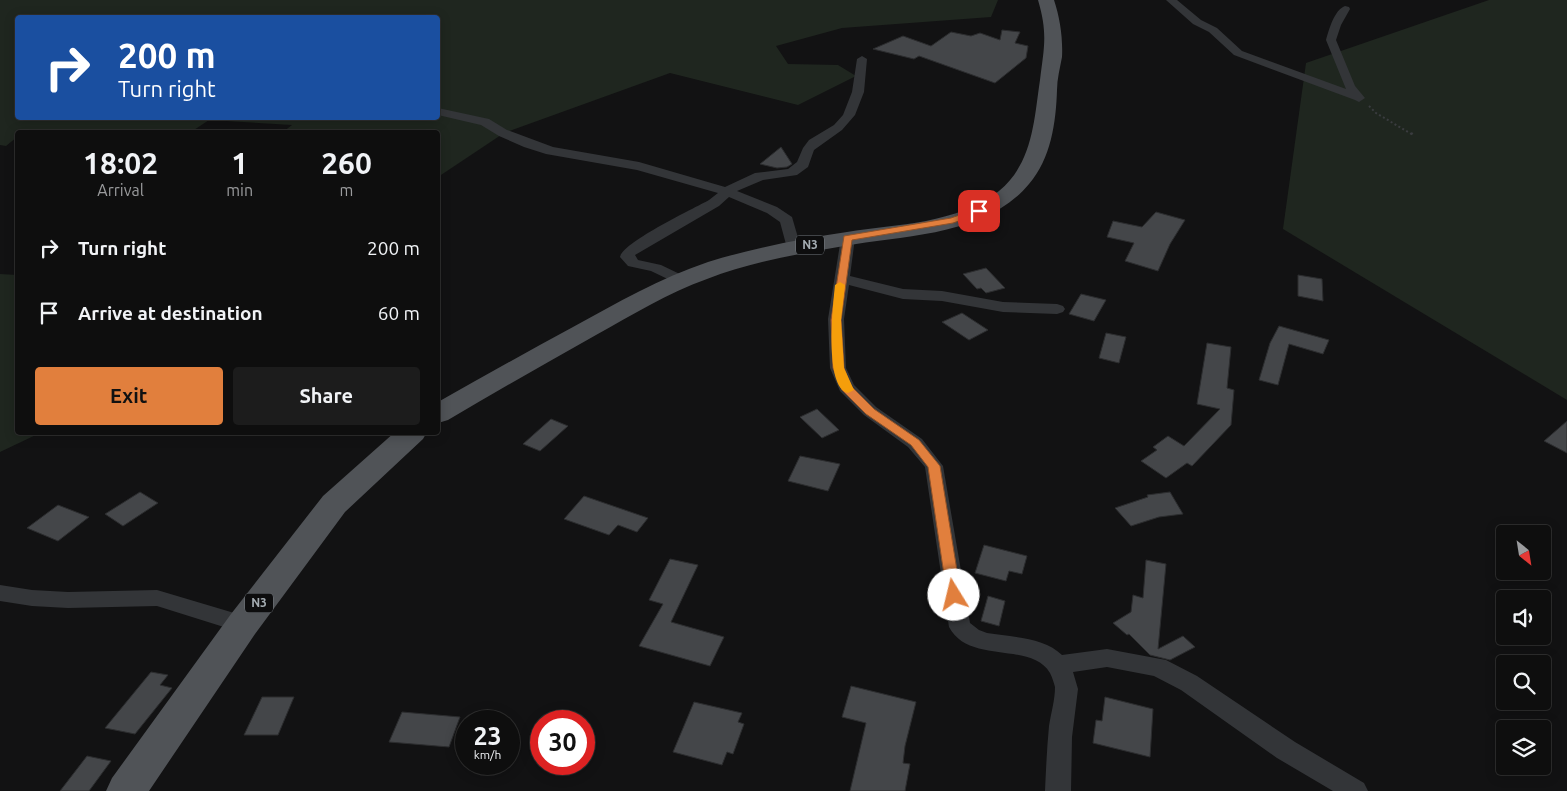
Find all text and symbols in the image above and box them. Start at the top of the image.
icon: right [35,35,100,100]
text: 200 m [118,35,216,75]
text: Turn right [118,76,216,101]
text: 18:02 [83,146,158,180]
text: 1 [231,146,248,180]
text: 260 [321,146,372,180]
text: Arrival [97,181,144,199]
text: min [226,181,253,199]
text: m [340,181,353,199]
pin [958,190,1000,232]
icon: arrive [965,197,993,225]
icon: right [35,234,63,262]
road number: N3 [796,236,824,254]
text: Turn right [78,237,166,259]
text: 200 m [367,237,420,259]
icon: arrive [35,299,63,327]
text: Arrive at destination [78,302,263,324]
text: 60 m [378,302,420,324]
button: Exit [35,367,223,425]
button: Share [233,367,420,425]
north arrow [1496,525,1551,580]
map controls [1496,525,1551,775]
position arrow [927,568,979,620]
button: sound [1496,590,1551,645]
road number: N3 [245,594,273,612]
button: search [1496,655,1551,710]
speed limit sign: 30 [530,710,595,775]
button: layers [1496,720,1551,775]
text: 23 [473,722,502,750]
text: km/h [474,748,501,761]

